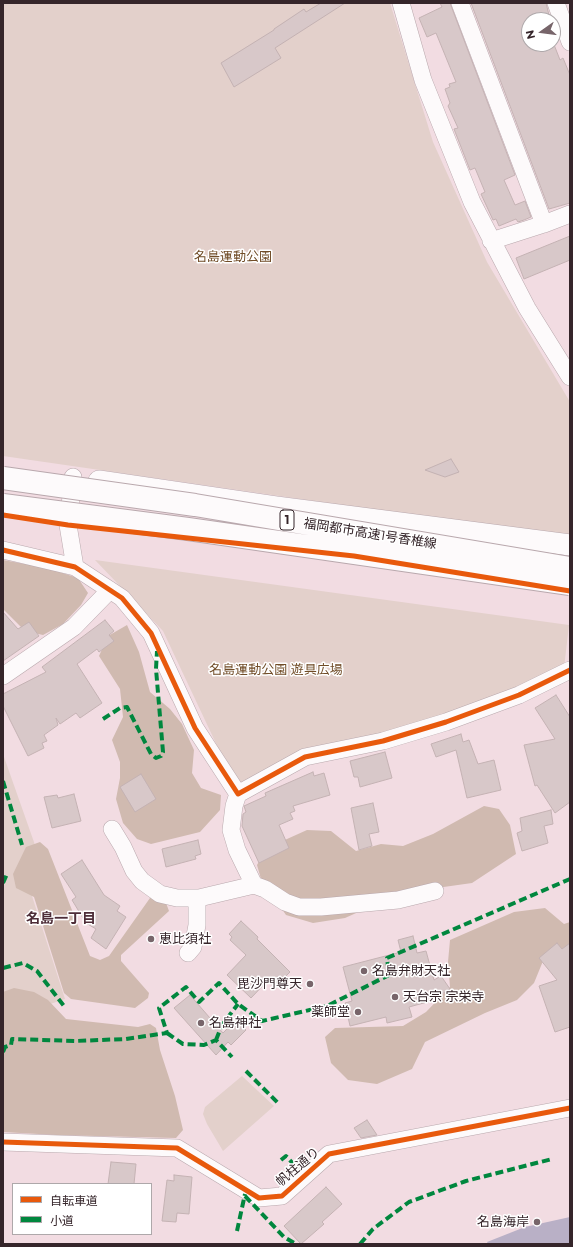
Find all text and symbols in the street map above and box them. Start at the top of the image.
north arrow [521,12,561,52]
text: N [522,29,538,41]
park label: 名島運動公園 [194,249,272,265]
road number: 1 [280,510,294,530]
street label: 福岡都市高速1号香椎線 [302,516,438,552]
park label: 名島運動公園 遊具広場 [209,662,343,678]
district label: 名島一丁目 [26,911,96,927]
place label: 恵比須社 [159,931,211,947]
marker: 恵比須社 [146,934,156,944]
place label: 名島弁財天社 [372,963,450,979]
marker: 名島弁財天社 [359,966,369,976]
place label: 毘沙門尊天 [237,976,302,992]
marker: 毘沙門尊天 [305,979,315,989]
place label: 天台宗 宗栄寺 [403,989,484,1005]
marker: 天台宗 宗栄寺 [390,992,400,1002]
place label: 薬師堂 [311,1004,350,1020]
marker: 薬師堂 [353,1007,363,1017]
place label: 名島神社 [209,1015,261,1031]
marker: 名島神社 [196,1018,206,1028]
street label: 帆柱通り [273,1144,323,1190]
legend [12,1183,152,1235]
text: 自転車道 [50,1193,98,1208]
text: 小道 [50,1213,74,1228]
place label: 名島海岸 [477,1214,529,1230]
marker: 名島海岸 [532,1217,542,1227]

